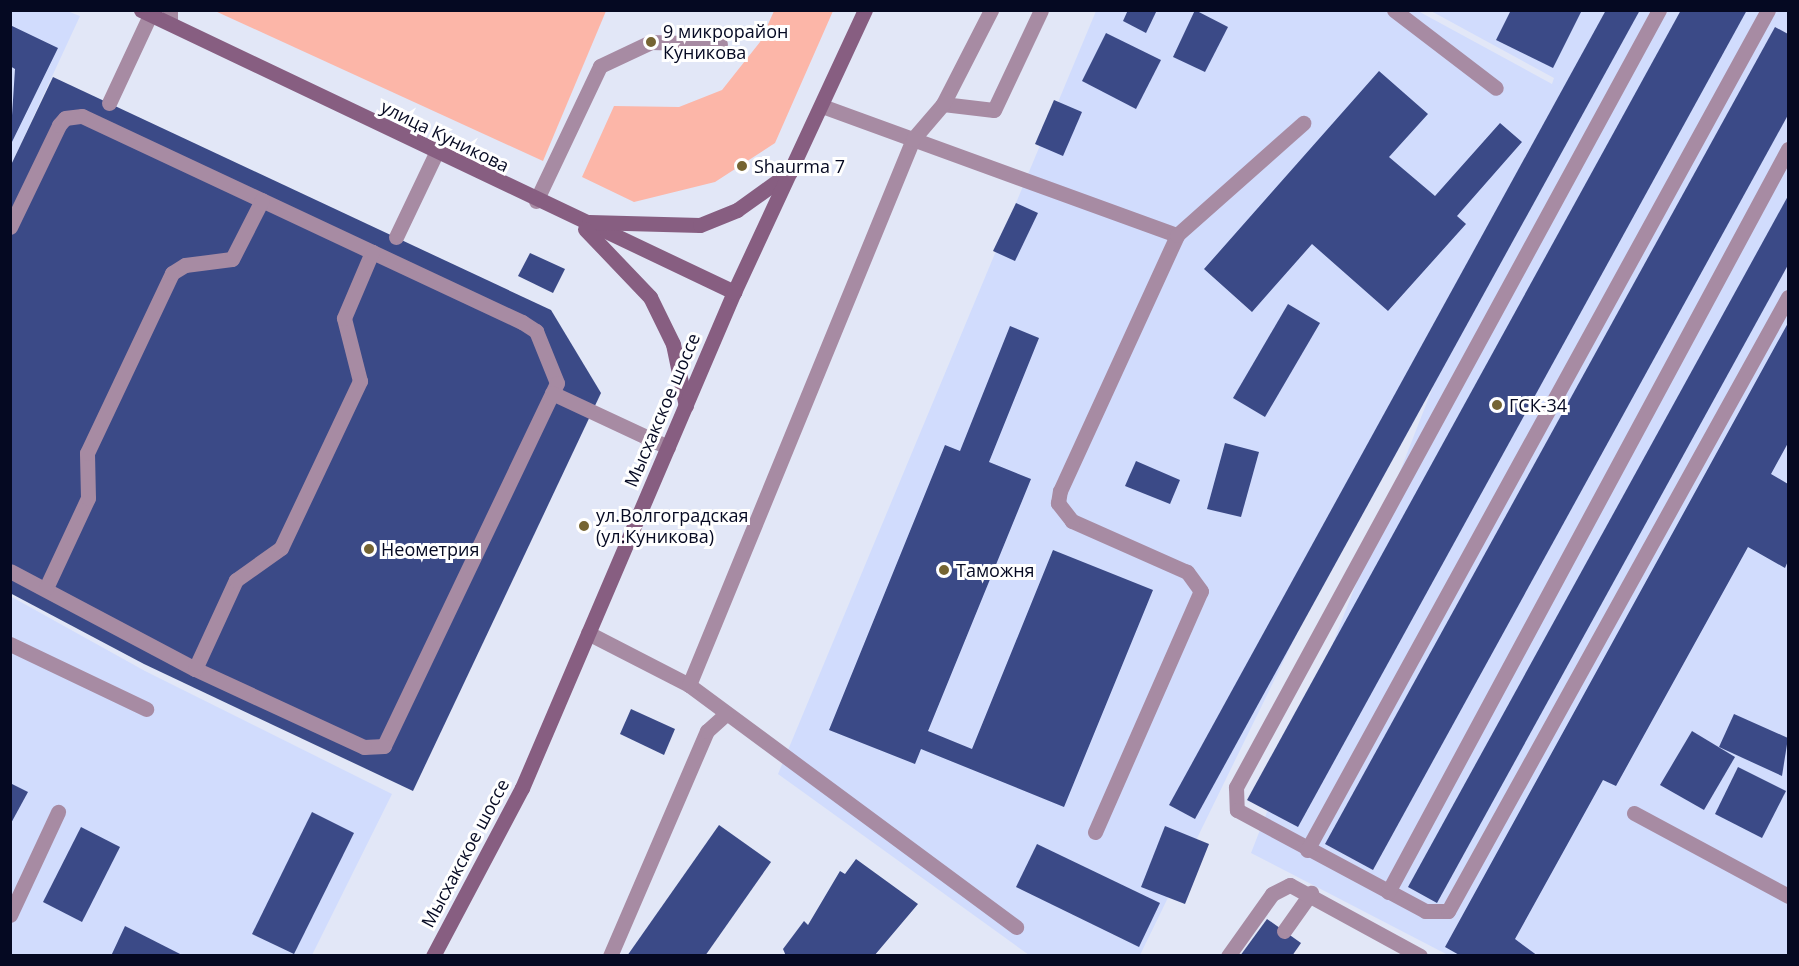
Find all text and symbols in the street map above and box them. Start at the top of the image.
place label: 9 микрорайон Куникова [663,21,788,63]
marker: 9 микрорайон Куникова [644,35,658,49]
street label: улица Куникова [377,96,513,176]
place label: Shaurma 7 [754,155,845,177]
marker: Shaurma 7 [735,159,749,173]
street label: Мысхакское шоссе [620,330,704,490]
place label: ГСК-34 [1509,394,1567,416]
marker: ГСК-34 [1490,398,1504,412]
place label: ул.Волгоградская (ул.Куникова) [596,505,748,548]
marker: ул.Волгоградская (ул.Куникова) [577,519,591,533]
place label: Неометрия [381,538,479,560]
marker: Неометрия [362,542,376,556]
place label: Таможня [956,559,1035,581]
marker: Таможня [937,563,951,577]
street label: Мысхакское шоссе [417,775,513,931]

